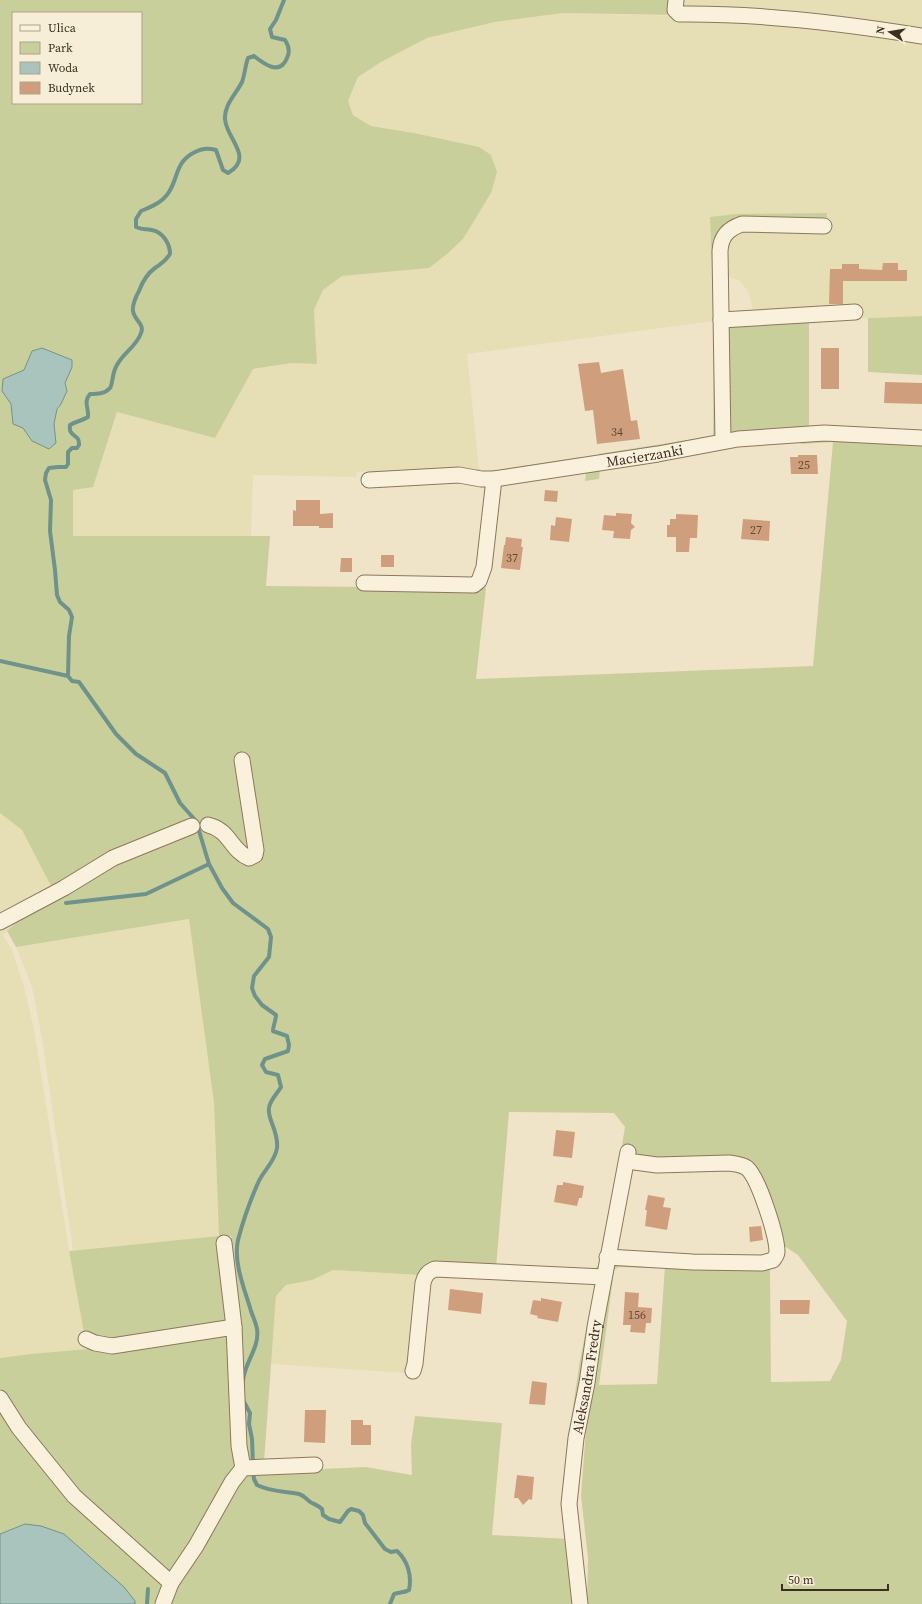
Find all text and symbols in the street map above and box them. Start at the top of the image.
legend [12,12,142,104]
north arrow [870,12,910,52]
text: Ulica [48,20,77,36]
text: N [873,25,889,36]
text: Park [48,40,73,56]
text: Woda [48,60,79,76]
text: Budynek [48,80,95,96]
house number: 34 [611,424,623,440]
street label: Macierzanki [605,440,685,472]
house number: 25 [798,457,810,473]
house number: 27 [750,522,762,538]
house number: 37 [506,550,518,566]
house number: 156 [628,1307,646,1323]
street label: Aleksandra Fredry [567,1317,606,1436]
scale bar [782,1566,888,1592]
text: 50 m [788,1572,814,1588]

